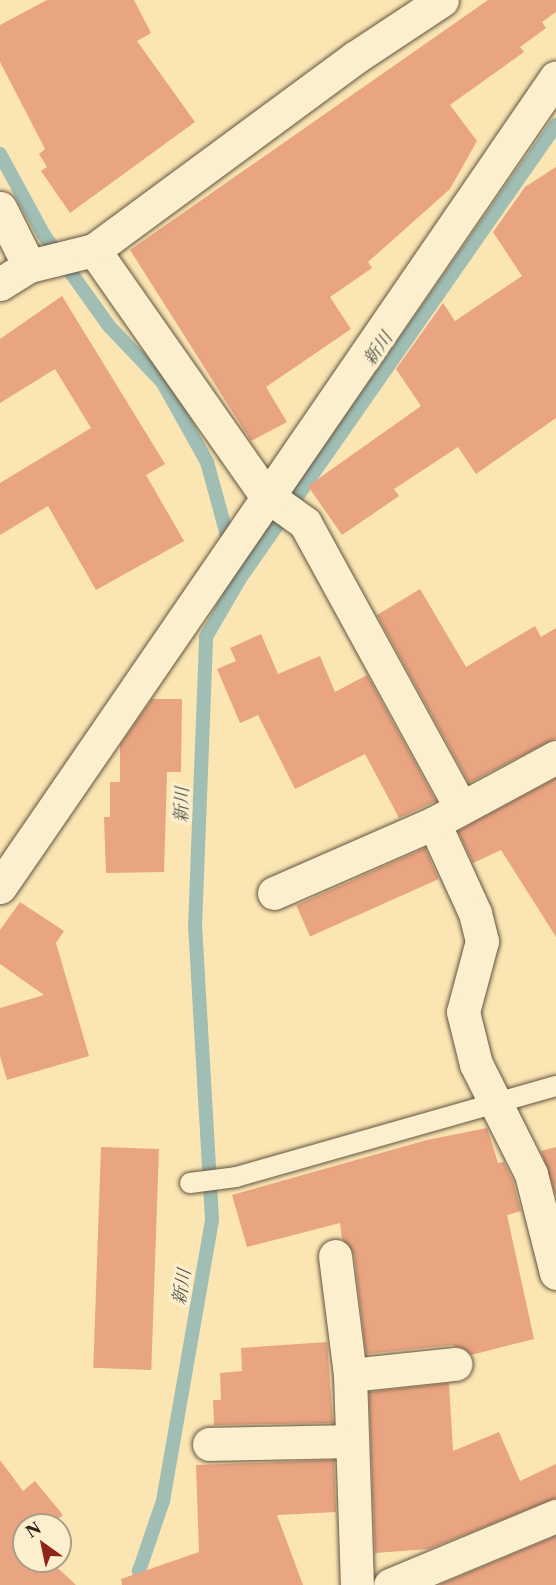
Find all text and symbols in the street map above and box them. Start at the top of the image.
water label: 新川 [359,328,397,370]
water label: 新川 [171,787,193,823]
water label: 新川 [168,1267,196,1307]
north arrow [12,1513,72,1573]
text: N [22,1517,45,1542]

